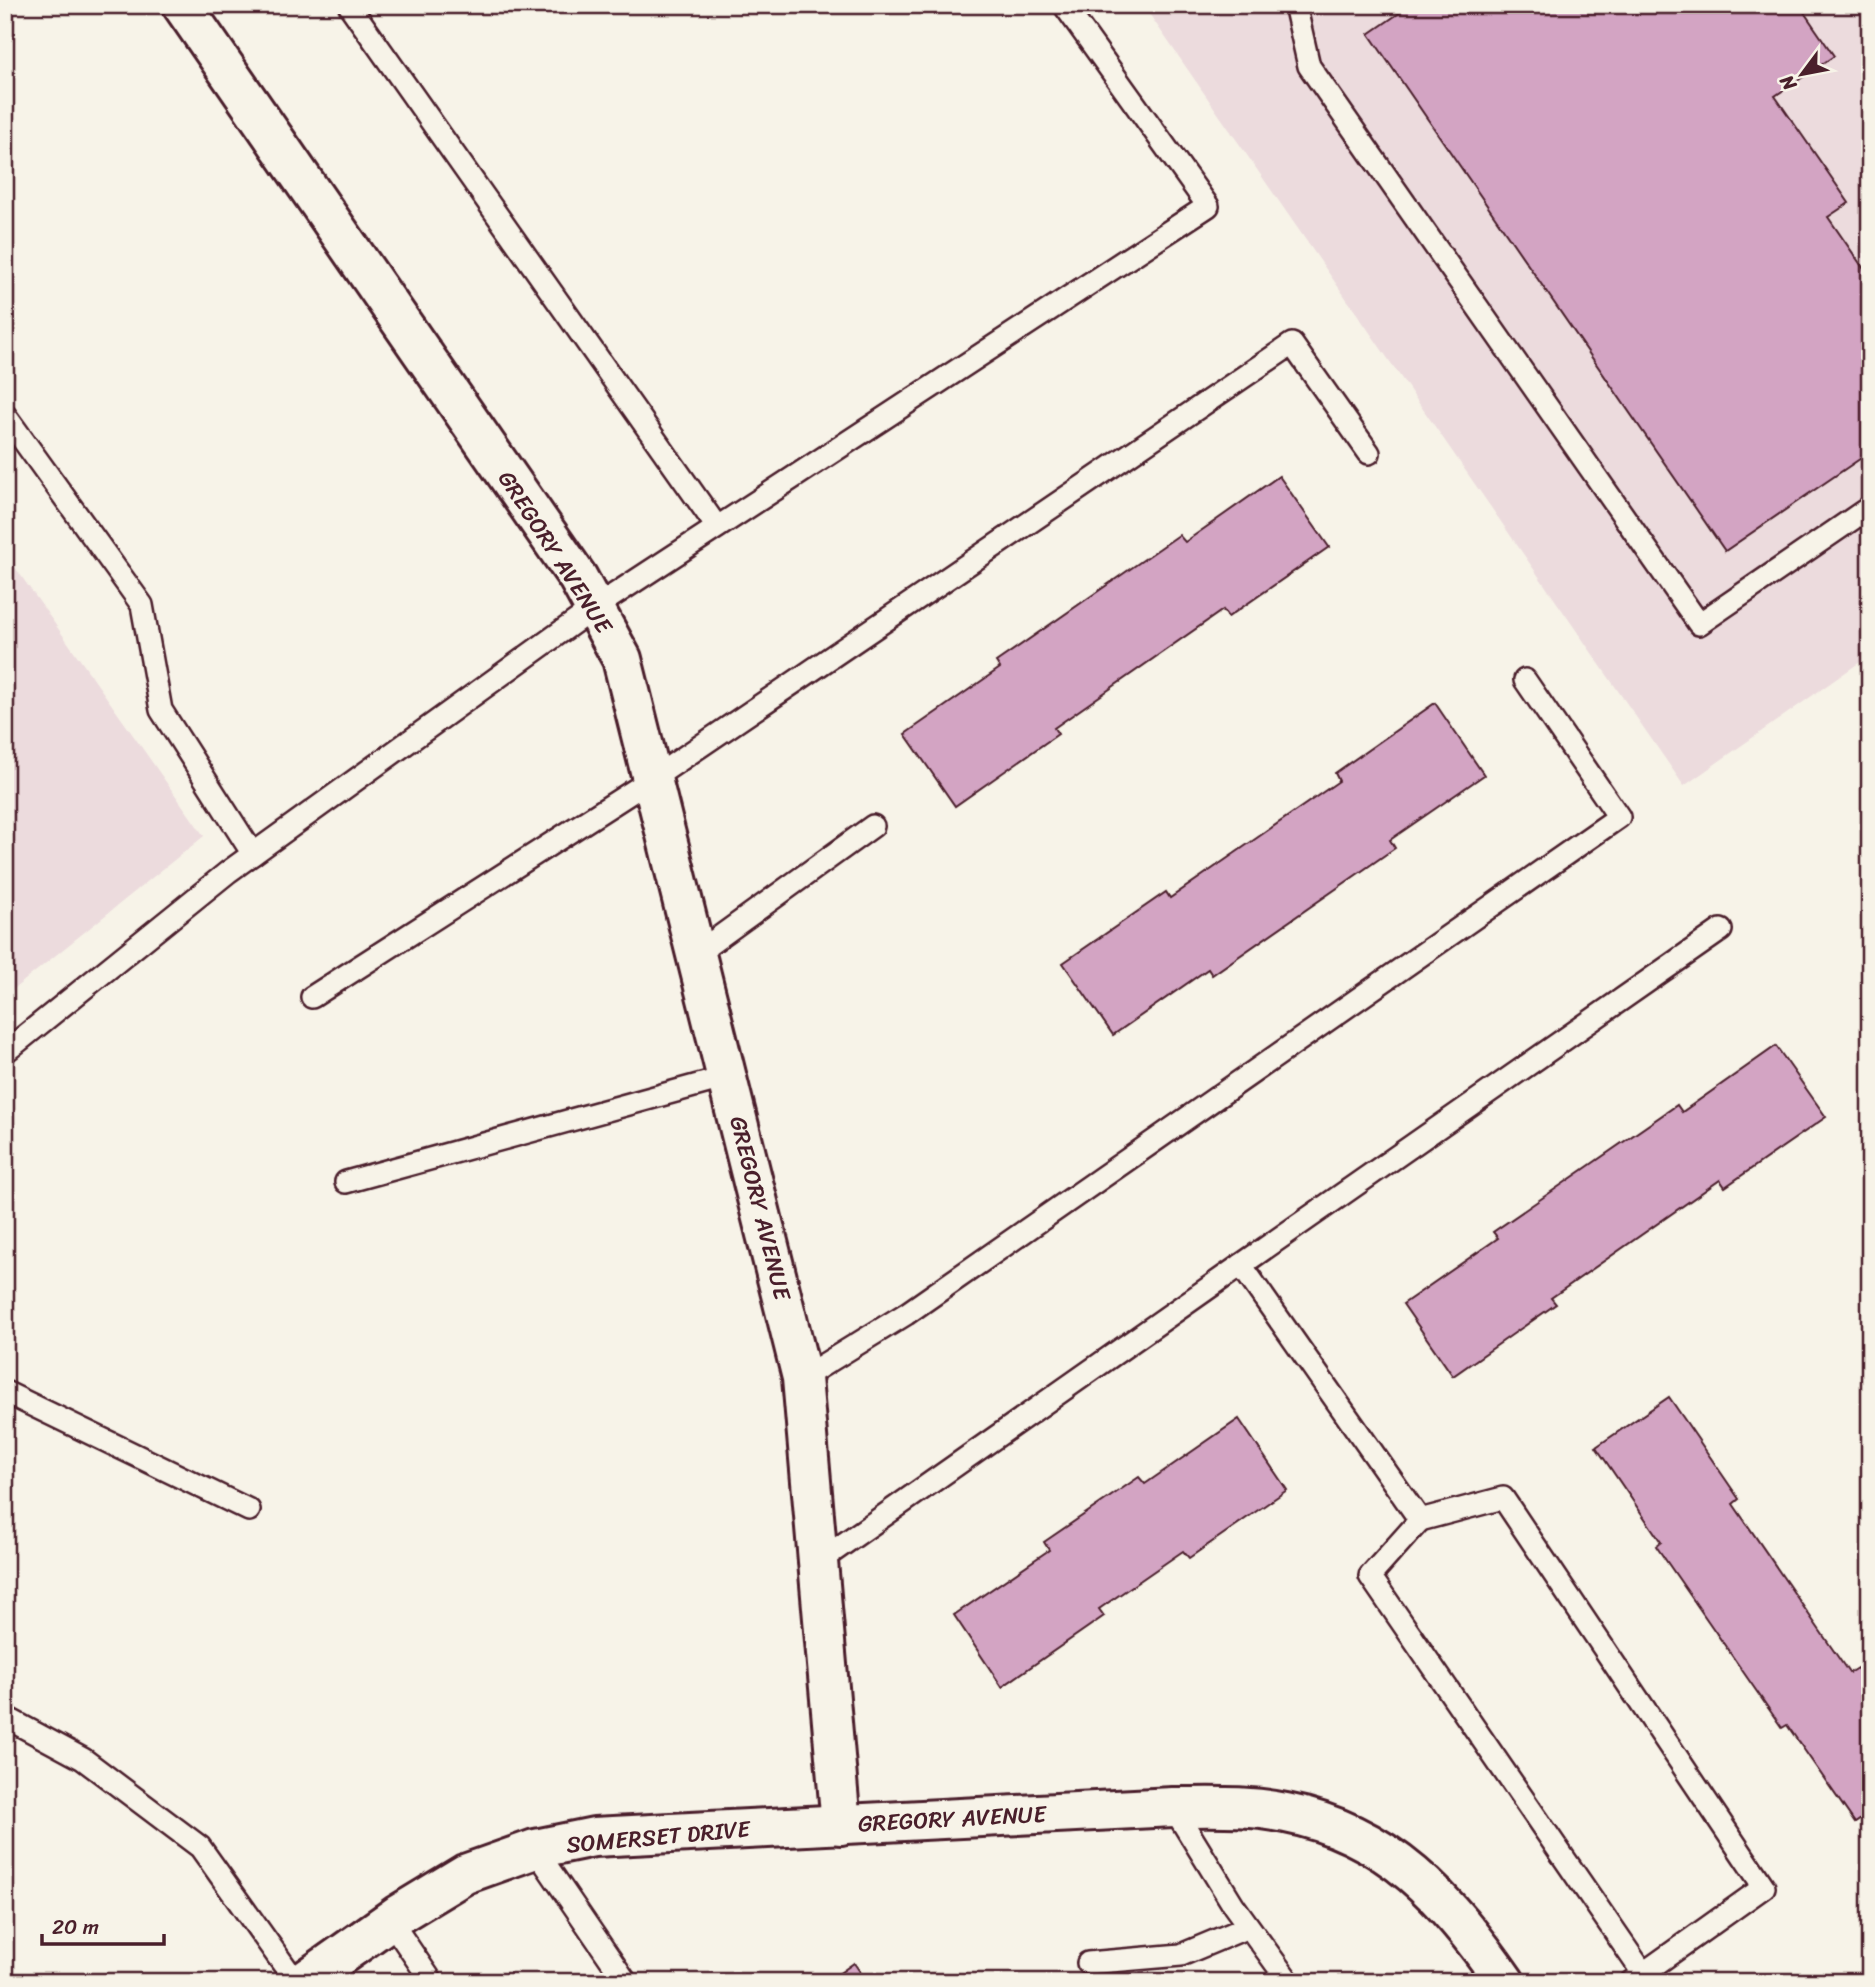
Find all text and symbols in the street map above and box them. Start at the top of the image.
north arrow [1766,38,1836,108]
text: N [1770,68,1806,98]
street label: GREGORY AVENUE [487,462,624,643]
street label: GREGORY AVENUE [717,1112,803,1305]
street label: GREGORY AVENUE [857,1794,1048,1844]
street label: SOMERSET DRIVE [564,1808,753,1865]
scale bar [42,1903,164,1947]
text: 20 m [52,1908,99,1946]

